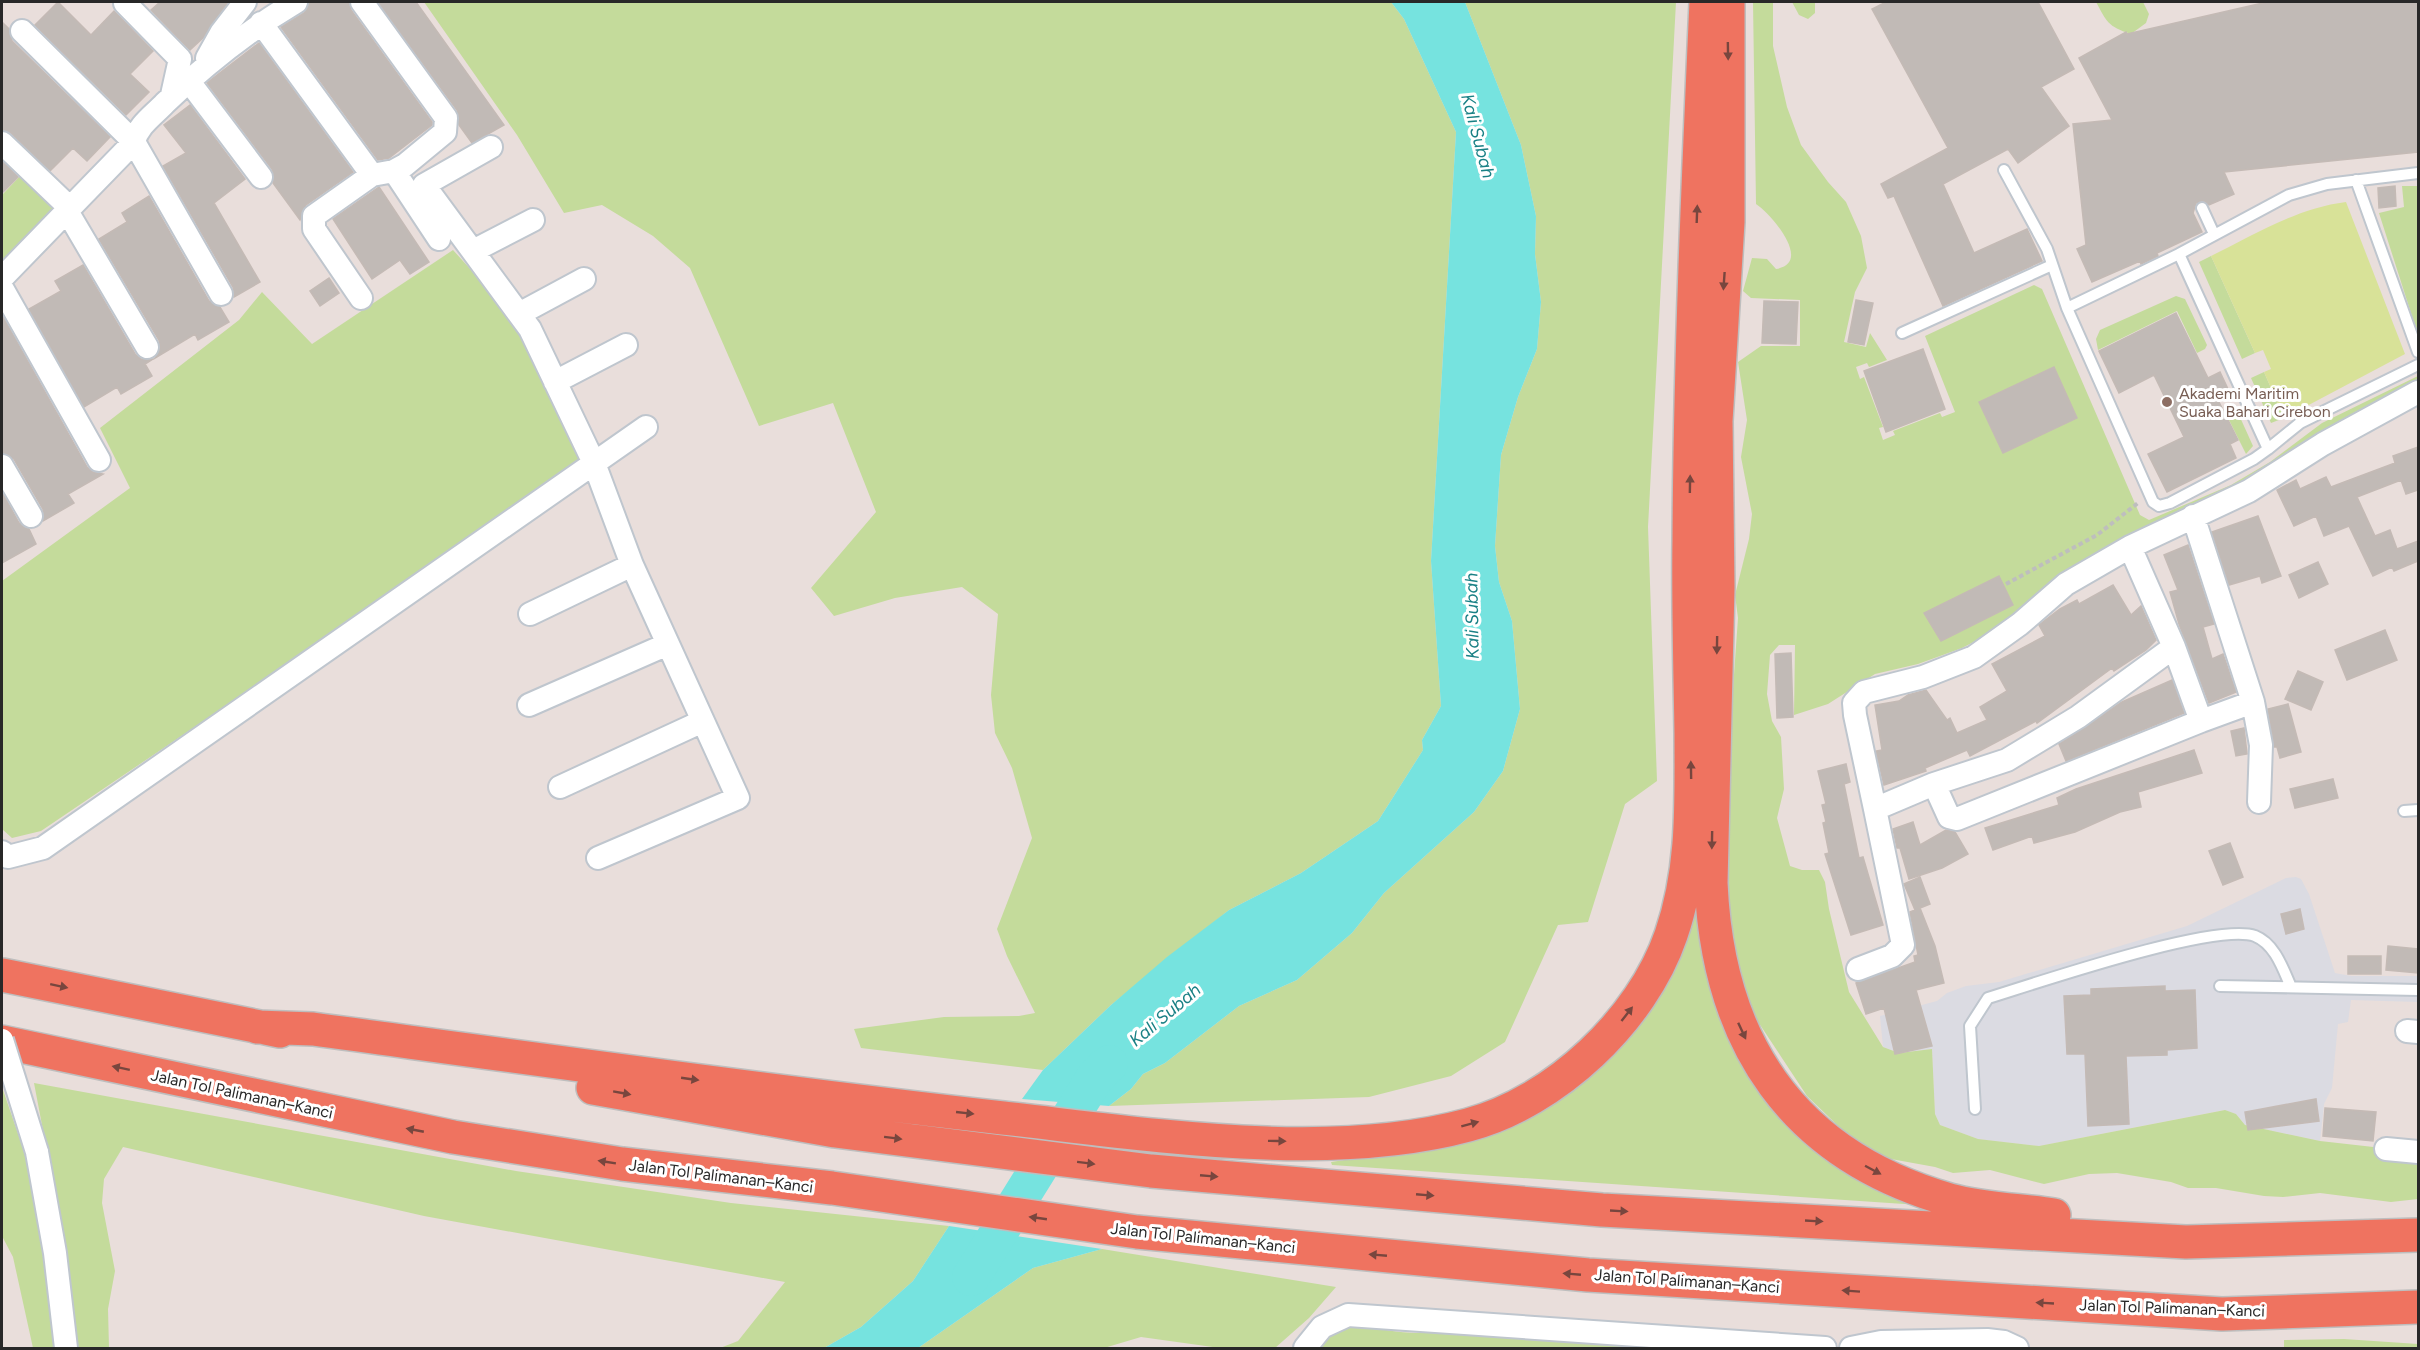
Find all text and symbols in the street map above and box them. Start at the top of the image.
one-way arrow [1724,42,1733,61]
water label: Kali Subah [1456,91,1500,181]
one-way arrow [1693,204,1702,223]
one-way arrow [1720,271,1729,290]
place label: Akademi Maritim Suaka Bahari Cirebon [2179,384,2331,421]
marker: Akademi Maritim Suaka Bahari Cirebon [2160,395,2174,409]
one-way arrow [1685,475,1695,494]
water label: Kali Subah [1460,573,1484,659]
one-way arrow [1712,636,1721,655]
one-way arrow [1686,761,1696,780]
one-way arrow [1707,831,1717,850]
water label: Kali Subah [1125,979,1205,1051]
one-way arrow [50,982,69,991]
one-way arrow [1620,1006,1632,1021]
one-way arrow [1738,1022,1747,1039]
one-way arrow [112,1063,131,1072]
street label: Jalan Tol Palimanan–Kanci [149,1065,335,1123]
one-way arrow [681,1075,700,1084]
one-way arrow [612,1089,631,1098]
one-way arrow [956,1108,975,1118]
one-way arrow [1461,1119,1479,1128]
one-way arrow [405,1125,424,1134]
one-way arrow [883,1134,902,1143]
one-way arrow [1267,1136,1286,1146]
street label: Jalan Tol Palimanan–Kanci [628,1155,814,1197]
one-way arrow [597,1157,616,1166]
one-way arrow [1077,1158,1096,1167]
one-way arrow [1865,1165,1882,1175]
one-way arrow [1200,1171,1219,1181]
one-way arrow [1415,1190,1434,1199]
one-way arrow [1610,1206,1629,1215]
one-way arrow [1028,1214,1047,1223]
one-way arrow [1804,1216,1823,1225]
street label: Jalan Tol Palimanan–Kanci [1110,1219,1296,1257]
one-way arrow [1369,1250,1388,1260]
street label: Jalan Tol Palimanan–Kanci [1594,1265,1780,1297]
one-way arrow [1563,1269,1582,1279]
one-way arrow [1841,1287,1860,1296]
street label: Jalan Tol Palimanan–Kanci [2079,1295,2265,1321]
one-way arrow [2036,1298,2055,1308]

